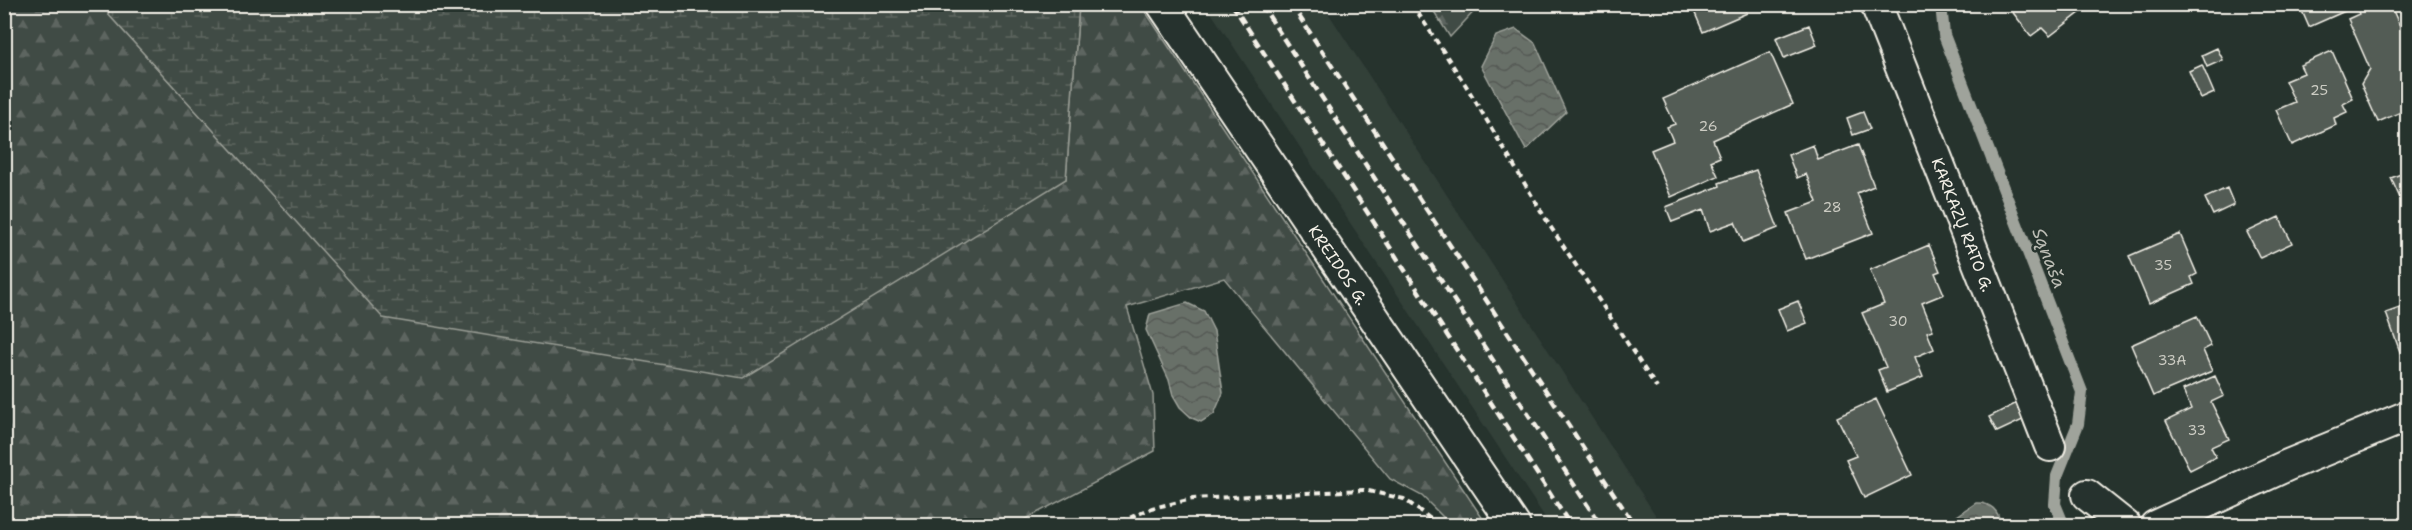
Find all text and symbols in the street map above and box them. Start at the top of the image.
house number: 25 [2310,81,2328,99]
house number: 26 [1699,117,1718,135]
street label: KARKAZŲ RATO G. [1926,155,1998,295]
house number: 28 [1822,198,1842,216]
street label: KREIDOS G. [1304,221,1373,309]
water label: Sąnaša [2026,224,2072,292]
house number: 35 [2154,256,2172,274]
house number: 30 [1888,312,1908,330]
house number: 33A [2158,351,2186,369]
house number: 33 [2188,421,2206,439]

